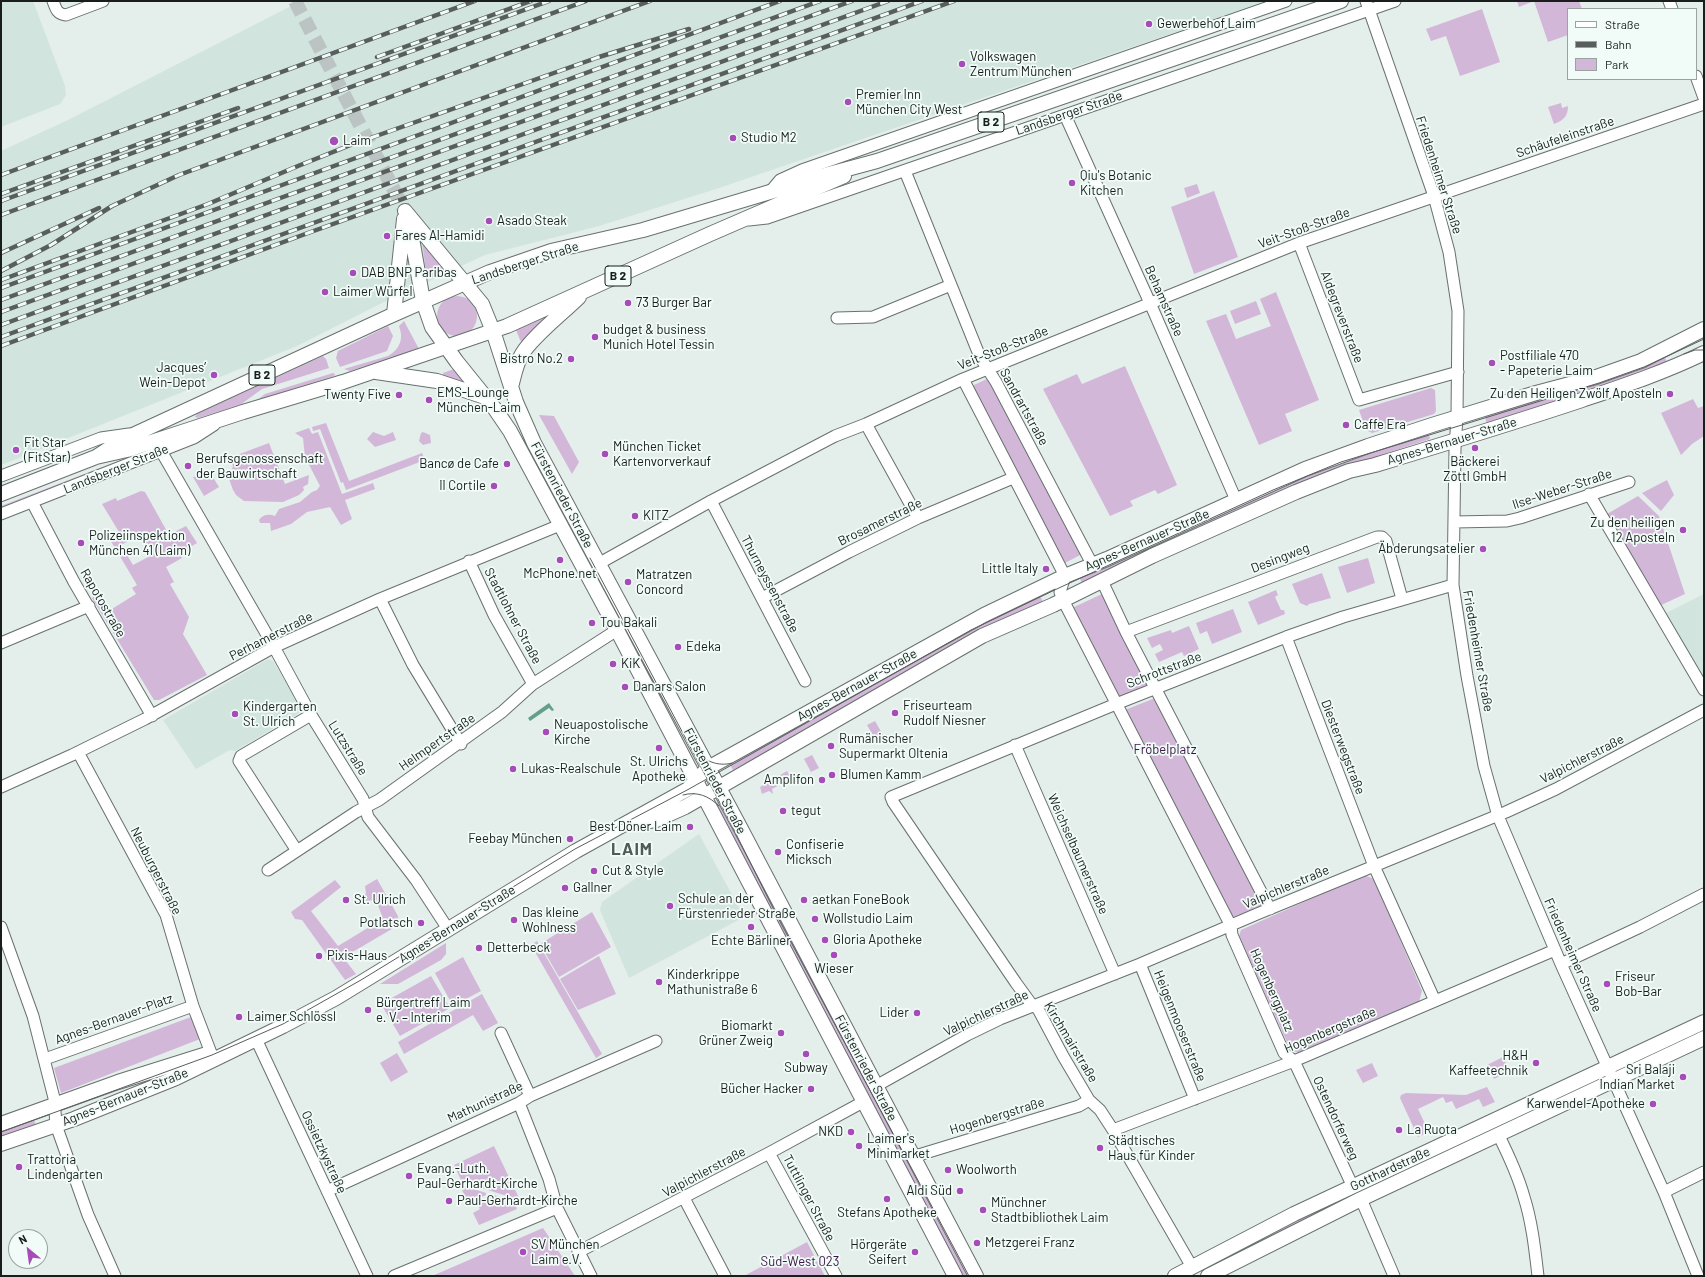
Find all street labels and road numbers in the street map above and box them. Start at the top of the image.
street label: Landsberger Straße [1014,87,1124,139]
road number: B 2 [978,112,1004,132]
street label: Schäufeleinstraße [1514,113,1616,161]
street label: Friedenheimer Straße [1413,114,1465,236]
street label: Veit-Stoß-Straße [1256,204,1352,252]
street label: Landsberger Straße [469,238,581,288]
street label: Behamstraße [1141,263,1187,339]
road number: B 2 [605,266,631,286]
street label: Aldegreverstraße [1317,269,1367,365]
street label: Veit-Stoß-Straße [955,323,1051,373]
road number: B 2 [249,365,275,385]
street label: Sandrartstraße [996,366,1052,448]
street label: Agnes-Bernauer-Straße [1385,414,1519,468]
street label: Fürstenrieder Straße [527,439,597,551]
street label: Landsberger Straße [61,441,171,497]
street label: Ilse-Weber-Straße [1510,466,1614,512]
street label: Brosamerstraße [835,495,925,549]
street label: Agnes-Bernauer-Straße [1082,505,1212,575]
street label: Thurneyssenstraße [738,533,802,635]
street label: Desingweg [1249,540,1311,576]
street label: Stadtlohner Straße [481,565,545,667]
street label: Rapotostraße [77,566,129,640]
street label: Friedenheimer Straße [1460,589,1496,713]
street label: Perhamerstraße [227,608,315,664]
street label: Agnes-Bernauer-Straße [794,646,920,724]
street label: Schrottstraße [1124,649,1204,691]
street label: Diesterwegstraße [1318,697,1368,797]
street label: Helmpertstraße [396,710,478,774]
street label: Lutzstraße [325,718,371,778]
street label: Fürstenrieder Straße [680,725,750,837]
street label: Valpichlerstraße [1537,731,1627,787]
street label: Weichselbaumerstraße [1044,791,1112,917]
street label: Neuburgerstraße [127,825,185,917]
street label: Valpichlerstraße [1241,862,1331,912]
street label: Agnes-Bernauer-Straße [396,882,518,966]
street label: Friedenheimer Straße [1541,896,1605,1014]
street label: Hogenbergplatz [1247,946,1297,1034]
street label: Heigenmooserstraße [1151,968,1209,1084]
street label: Valpichlerstraße [941,986,1031,1040]
street label: Agnes-Bernauer-Platz [53,990,175,1048]
street label: Kirchmairstraße [1041,999,1101,1085]
street label: Hogenbergstraße [1282,1004,1378,1056]
street label: Fürstenrieder Straße [831,1012,901,1124]
street label: Agnes-Bernauer-Straße [60,1065,190,1129]
street label: Ostendorferweg [1310,1074,1362,1162]
street label: Mathunistraße [445,1078,525,1126]
street label: Hogenbergstraße [948,1094,1046,1138]
street label: Ossietzkystraße [298,1108,350,1196]
street label: Valpichlerstraße [660,1144,748,1200]
street label: Gotthardstraße [1348,1144,1432,1194]
street label: Tuttlinger Straße [780,1152,838,1244]

